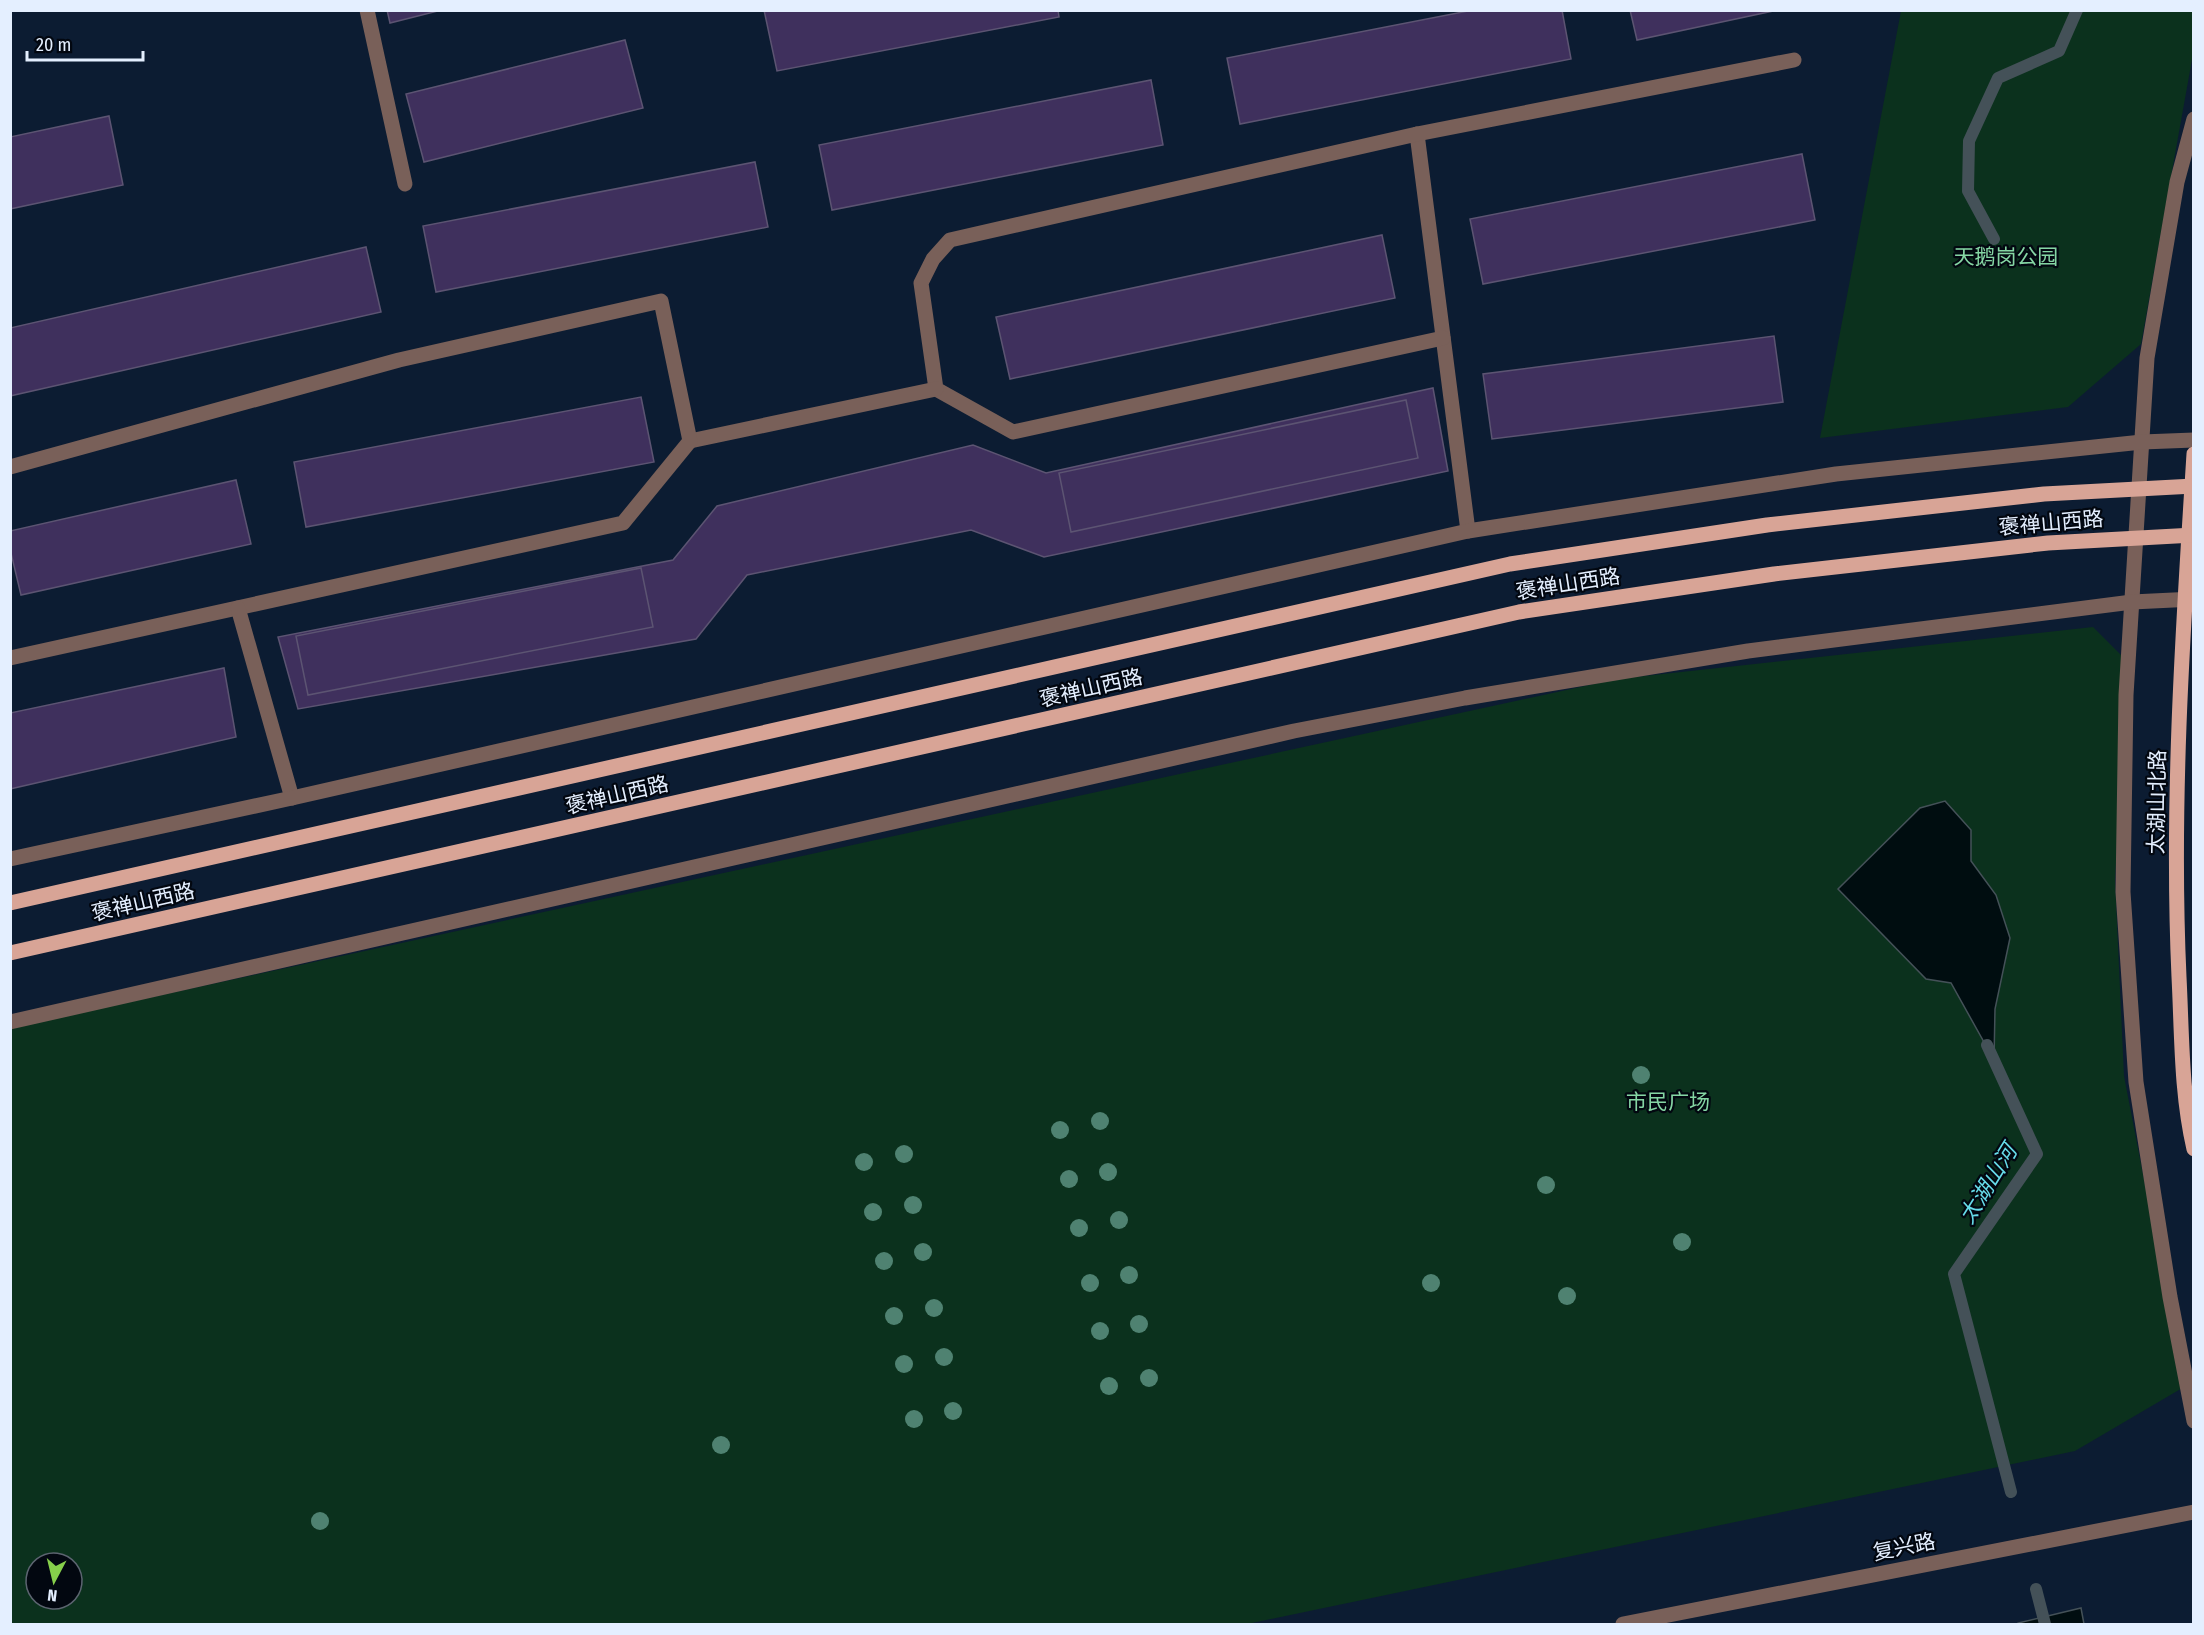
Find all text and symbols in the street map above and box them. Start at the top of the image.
scale bar [27,24,142,62]
text: 20 m [36,34,71,56]
park label: 天鹅岗公园 [1954,244,2059,270]
street label: 褒禅山西路 [1998,505,2104,541]
street label: 褒禅山西路 [1514,563,1622,605]
street label: 褒禅山西路 [1037,664,1145,712]
street label: 太湖山北路 [2143,749,2171,855]
street label: 褒禅山西路 [563,771,671,819]
street label: 褒禅山西路 [89,878,197,926]
park label: 市民广场 [1626,1089,1710,1115]
water label: 太湖山河 [1953,1136,2025,1228]
street label: 复兴路 [1871,1528,1937,1566]
north arrow [24,1551,84,1611]
text: N [46,1585,58,1605]

